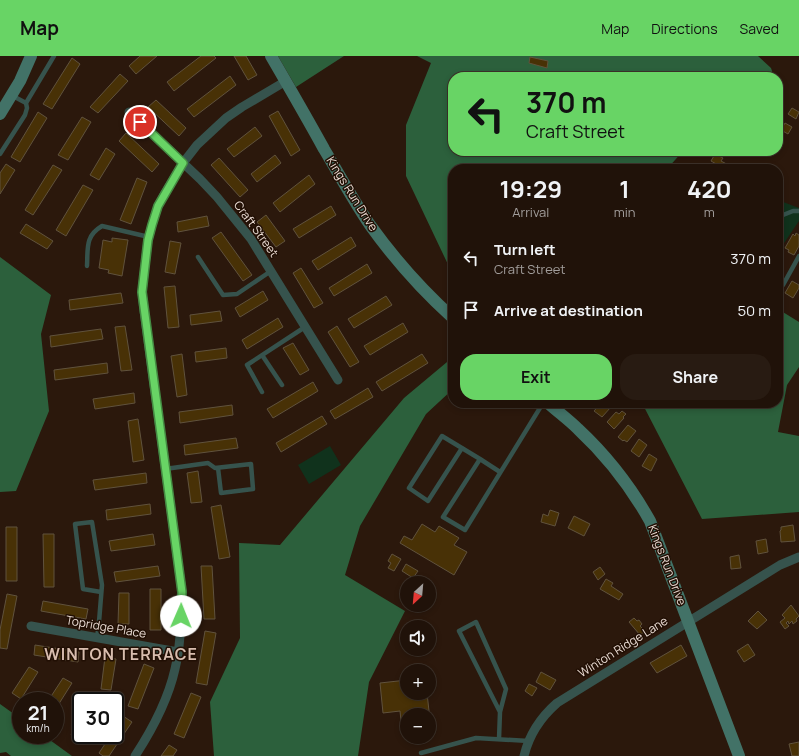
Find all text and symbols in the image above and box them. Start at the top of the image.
text: Map [20,15,59,41]
text: Map [601,19,629,38]
text: Directions [651,19,718,38]
text: Saved [740,19,779,38]
text: 370 m [526,83,606,121]
icon: left [460,88,512,140]
pin [123,105,157,139]
icon: arrive [129,111,151,133]
text: Craft Street [526,119,625,143]
street label: Kings Run Drive [323,153,382,234]
text: 19:29 [499,172,562,205]
text: 1 [619,172,630,205]
text: 420 [687,172,732,205]
street label: Craft Street [230,197,283,261]
text: Arrival [512,203,549,221]
text: min [614,203,635,221]
text: m [704,203,715,221]
text: Turn left [494,239,556,260]
icon: left [460,247,482,269]
text: 370 m [730,248,771,269]
text: Craft Street [494,260,566,278]
icon: arrive [460,299,482,321]
text: Arrive at destination [494,300,643,321]
text: 50 m [737,300,771,321]
button: Exit [460,354,612,400]
button: Share [620,354,771,400]
street label: Kings Run Drive [644,522,691,608]
north arrow [400,576,436,612]
map controls [400,576,436,744]
position arrow [160,595,202,637]
street label: Topridge Place [65,611,148,642]
street label: Winton Ridge Lane [575,612,671,681]
button: sound [400,620,436,656]
district label: WINTON TERRACE [44,643,198,665]
button: + [400,664,436,700]
speed limit sign: 30 [72,692,124,744]
text: 21 [28,699,48,726]
button: − [400,708,436,744]
text: km/h [26,721,50,735]

